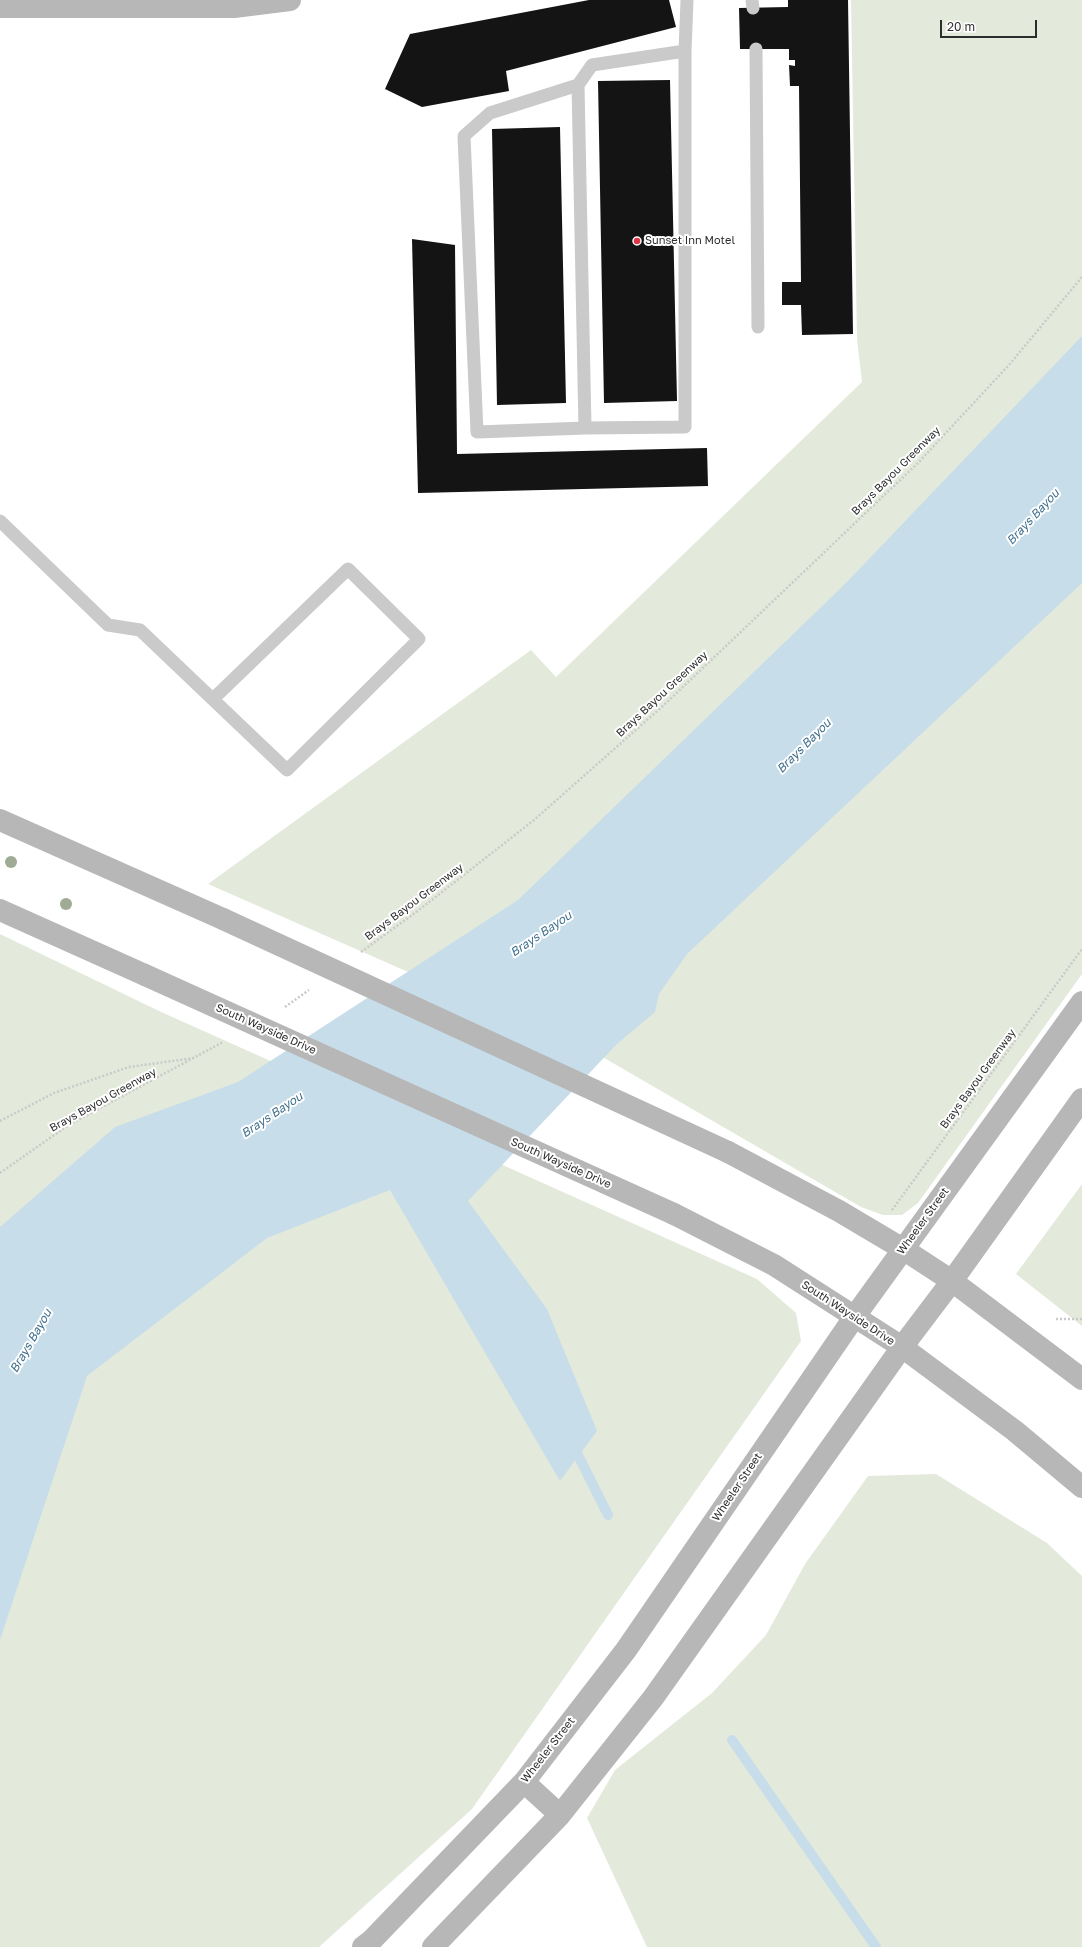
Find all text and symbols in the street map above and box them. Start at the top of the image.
scale bar [942,12,1039,38]
text: 20 m [947,19,975,34]
place label: Sunset Inn Motel [645,234,735,248]
marker: Sunset Inn Motel [632,236,642,246]
street label: Brays Bayou Greenway [849,424,943,518]
water label: Brays Bayou [1004,486,1062,548]
street label: Brays Bayou Greenway [614,648,710,740]
water label: Brays Bayou [774,716,834,776]
street label: Brays Bayou Greenway [362,861,466,943]
water label: Brays Bayou [508,908,574,960]
street label: South Wayside Drive [214,1001,318,1057]
street label: Brays Bayou Greenway [937,1027,1019,1131]
street label: Brays Bayou Greenway [47,1065,159,1135]
water label: Brays Bayou [239,1089,305,1141]
street label: South Wayside Drive [509,1135,613,1191]
street label: Wheeler Street [894,1185,952,1257]
street label: South Wayside Drive [799,1278,897,1348]
water label: Brays Bayou [7,1307,55,1375]
street label: Wheeler Street [709,1450,765,1524]
street label: Wheeler Street [518,1715,578,1785]

